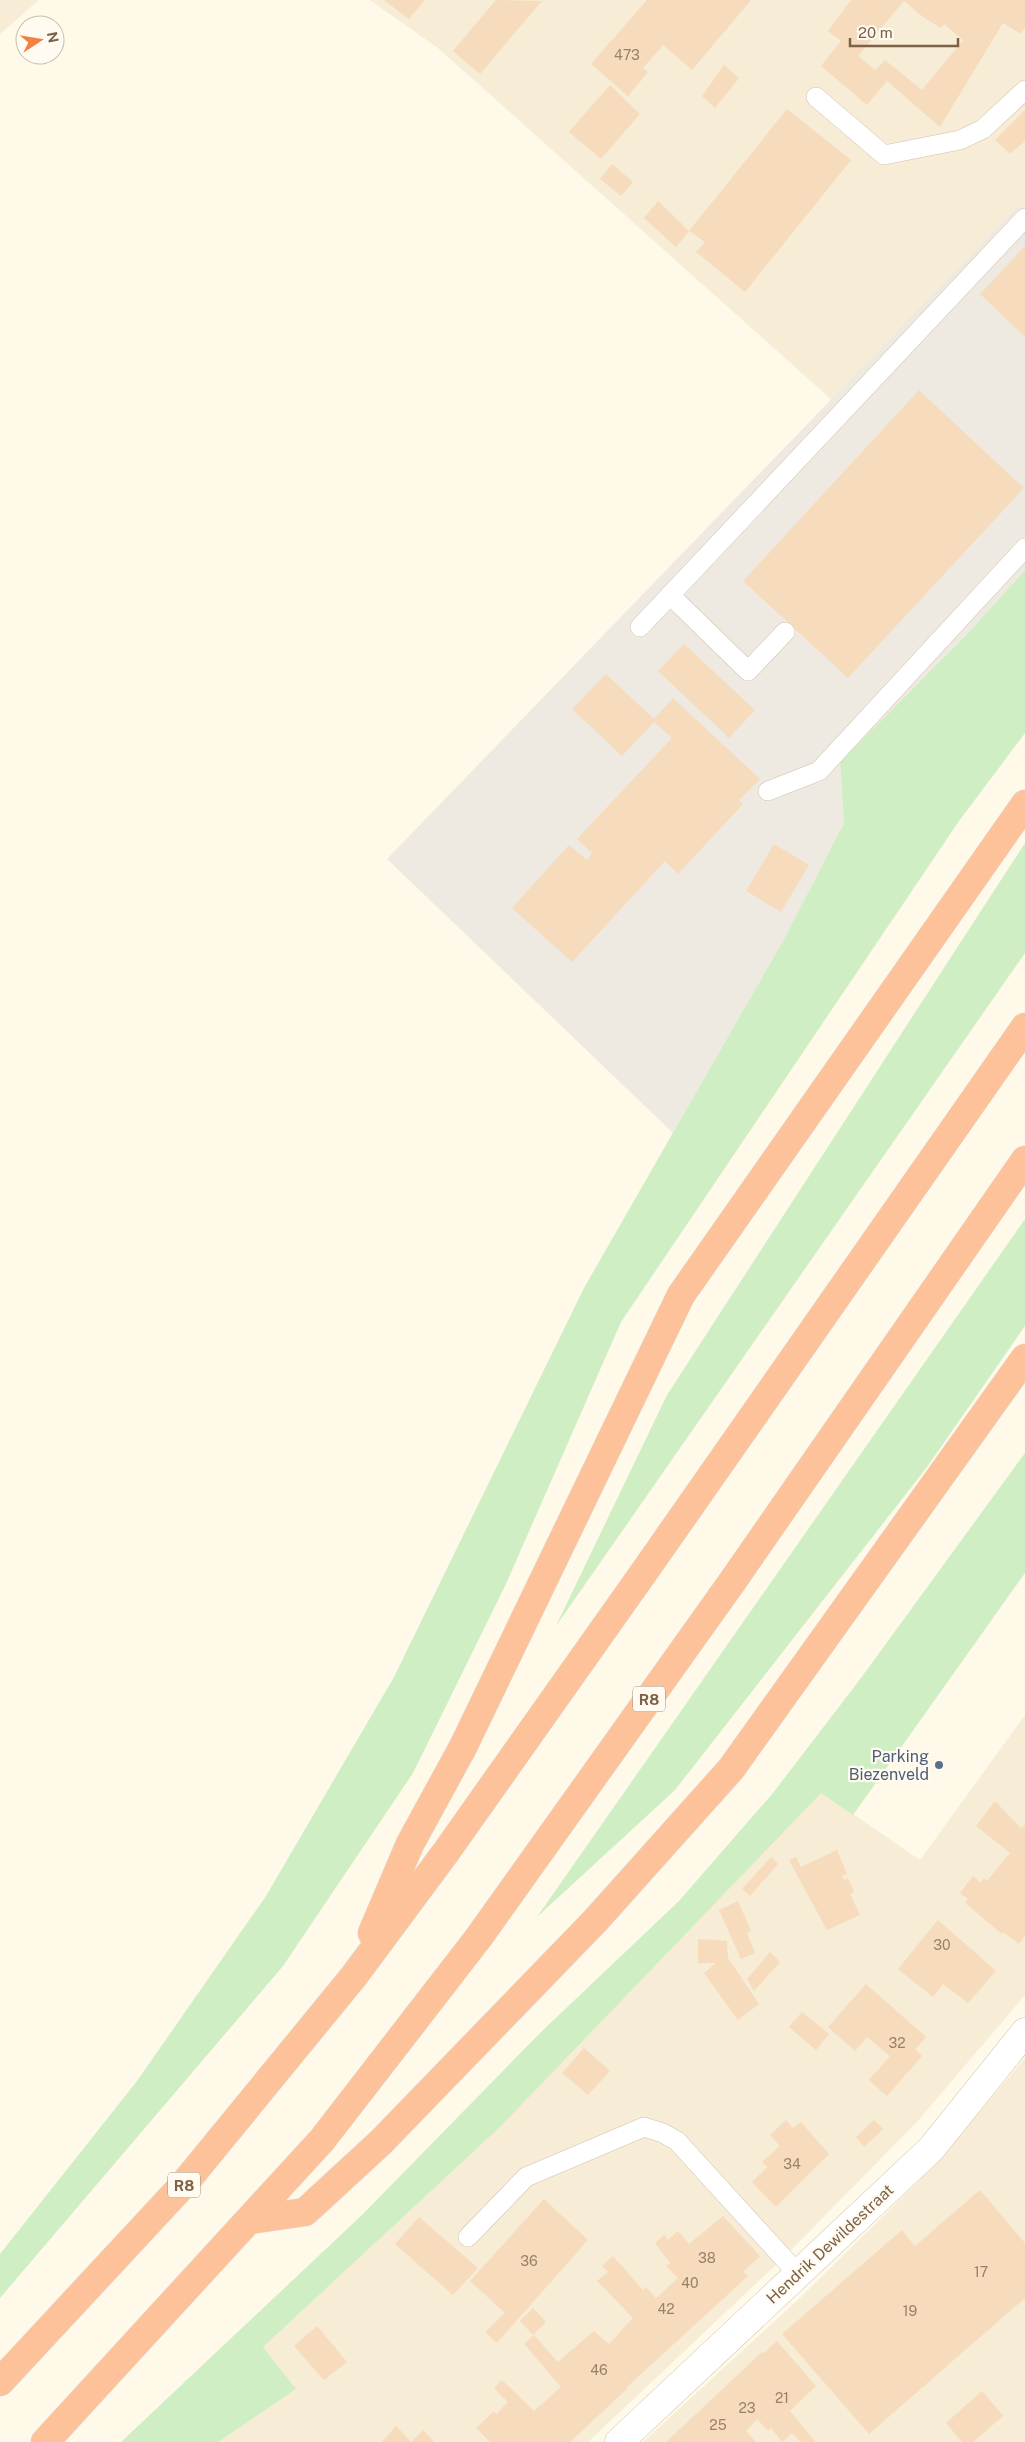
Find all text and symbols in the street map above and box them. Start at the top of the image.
north arrow [15,15,65,65]
scale bar [850,15,958,47]
text: 20 m [858,24,893,41]
text: N [44,30,62,44]
house number: 473 [614,47,640,63]
road number: R8 [633,1686,665,1712]
place label: Parking Biezenveld [849,1747,929,1784]
marker: Parking Biezenveld [933,1759,945,1771]
house number: 30 [933,1937,951,1953]
house number: 32 [888,2035,906,2051]
house number: 34 [783,2156,801,2172]
road number: R8 [168,2172,200,2198]
street label: Hendrik Dewildestraat [763,2180,897,2308]
house number: 38 [698,2250,716,2266]
house number: 36 [520,2253,538,2269]
house number: 17 [974,2264,988,2280]
house number: 40 [681,2275,699,2291]
house number: 42 [657,2301,675,2317]
house number: 19 [903,2303,917,2319]
house number: 46 [590,2362,608,2378]
house number: 21 [775,2390,789,2406]
house number: 23 [738,2400,756,2416]
house number: 25 [709,2417,727,2433]

